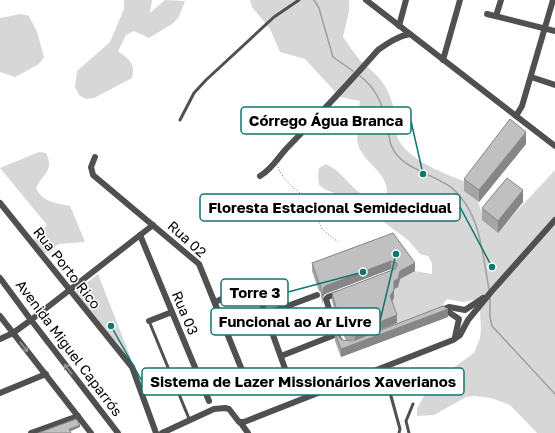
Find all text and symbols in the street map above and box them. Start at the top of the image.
callout: Córrego Água Branca [241,107,411,134]
text: Córrego Água Branca [249,111,403,129]
callout: Floresta Estacional Semidecidual [200,194,460,221]
text: Floresta Estacional Semidecidual [208,198,452,216]
street label: Rua 02 [165,217,210,260]
street label: Rua Porto Rico [30,223,105,312]
street label: Avenida Miguel Caparrós [13,276,126,419]
callout: Torre 3 [221,279,288,306]
text: Torre 3 [230,283,280,301]
street label: Rua 03 [169,288,202,337]
callout: Funcional ao Ar Livre [211,308,380,335]
text: Funcional ao Ar Livre [218,312,372,330]
one-way arrow [20,341,28,352]
one-way arrow [64,364,73,375]
callout: Sistema de Lazer Missionários Xaverianos [142,368,464,395]
text: Sistema de Lazer Missionários Xaverianos [150,372,456,390]

